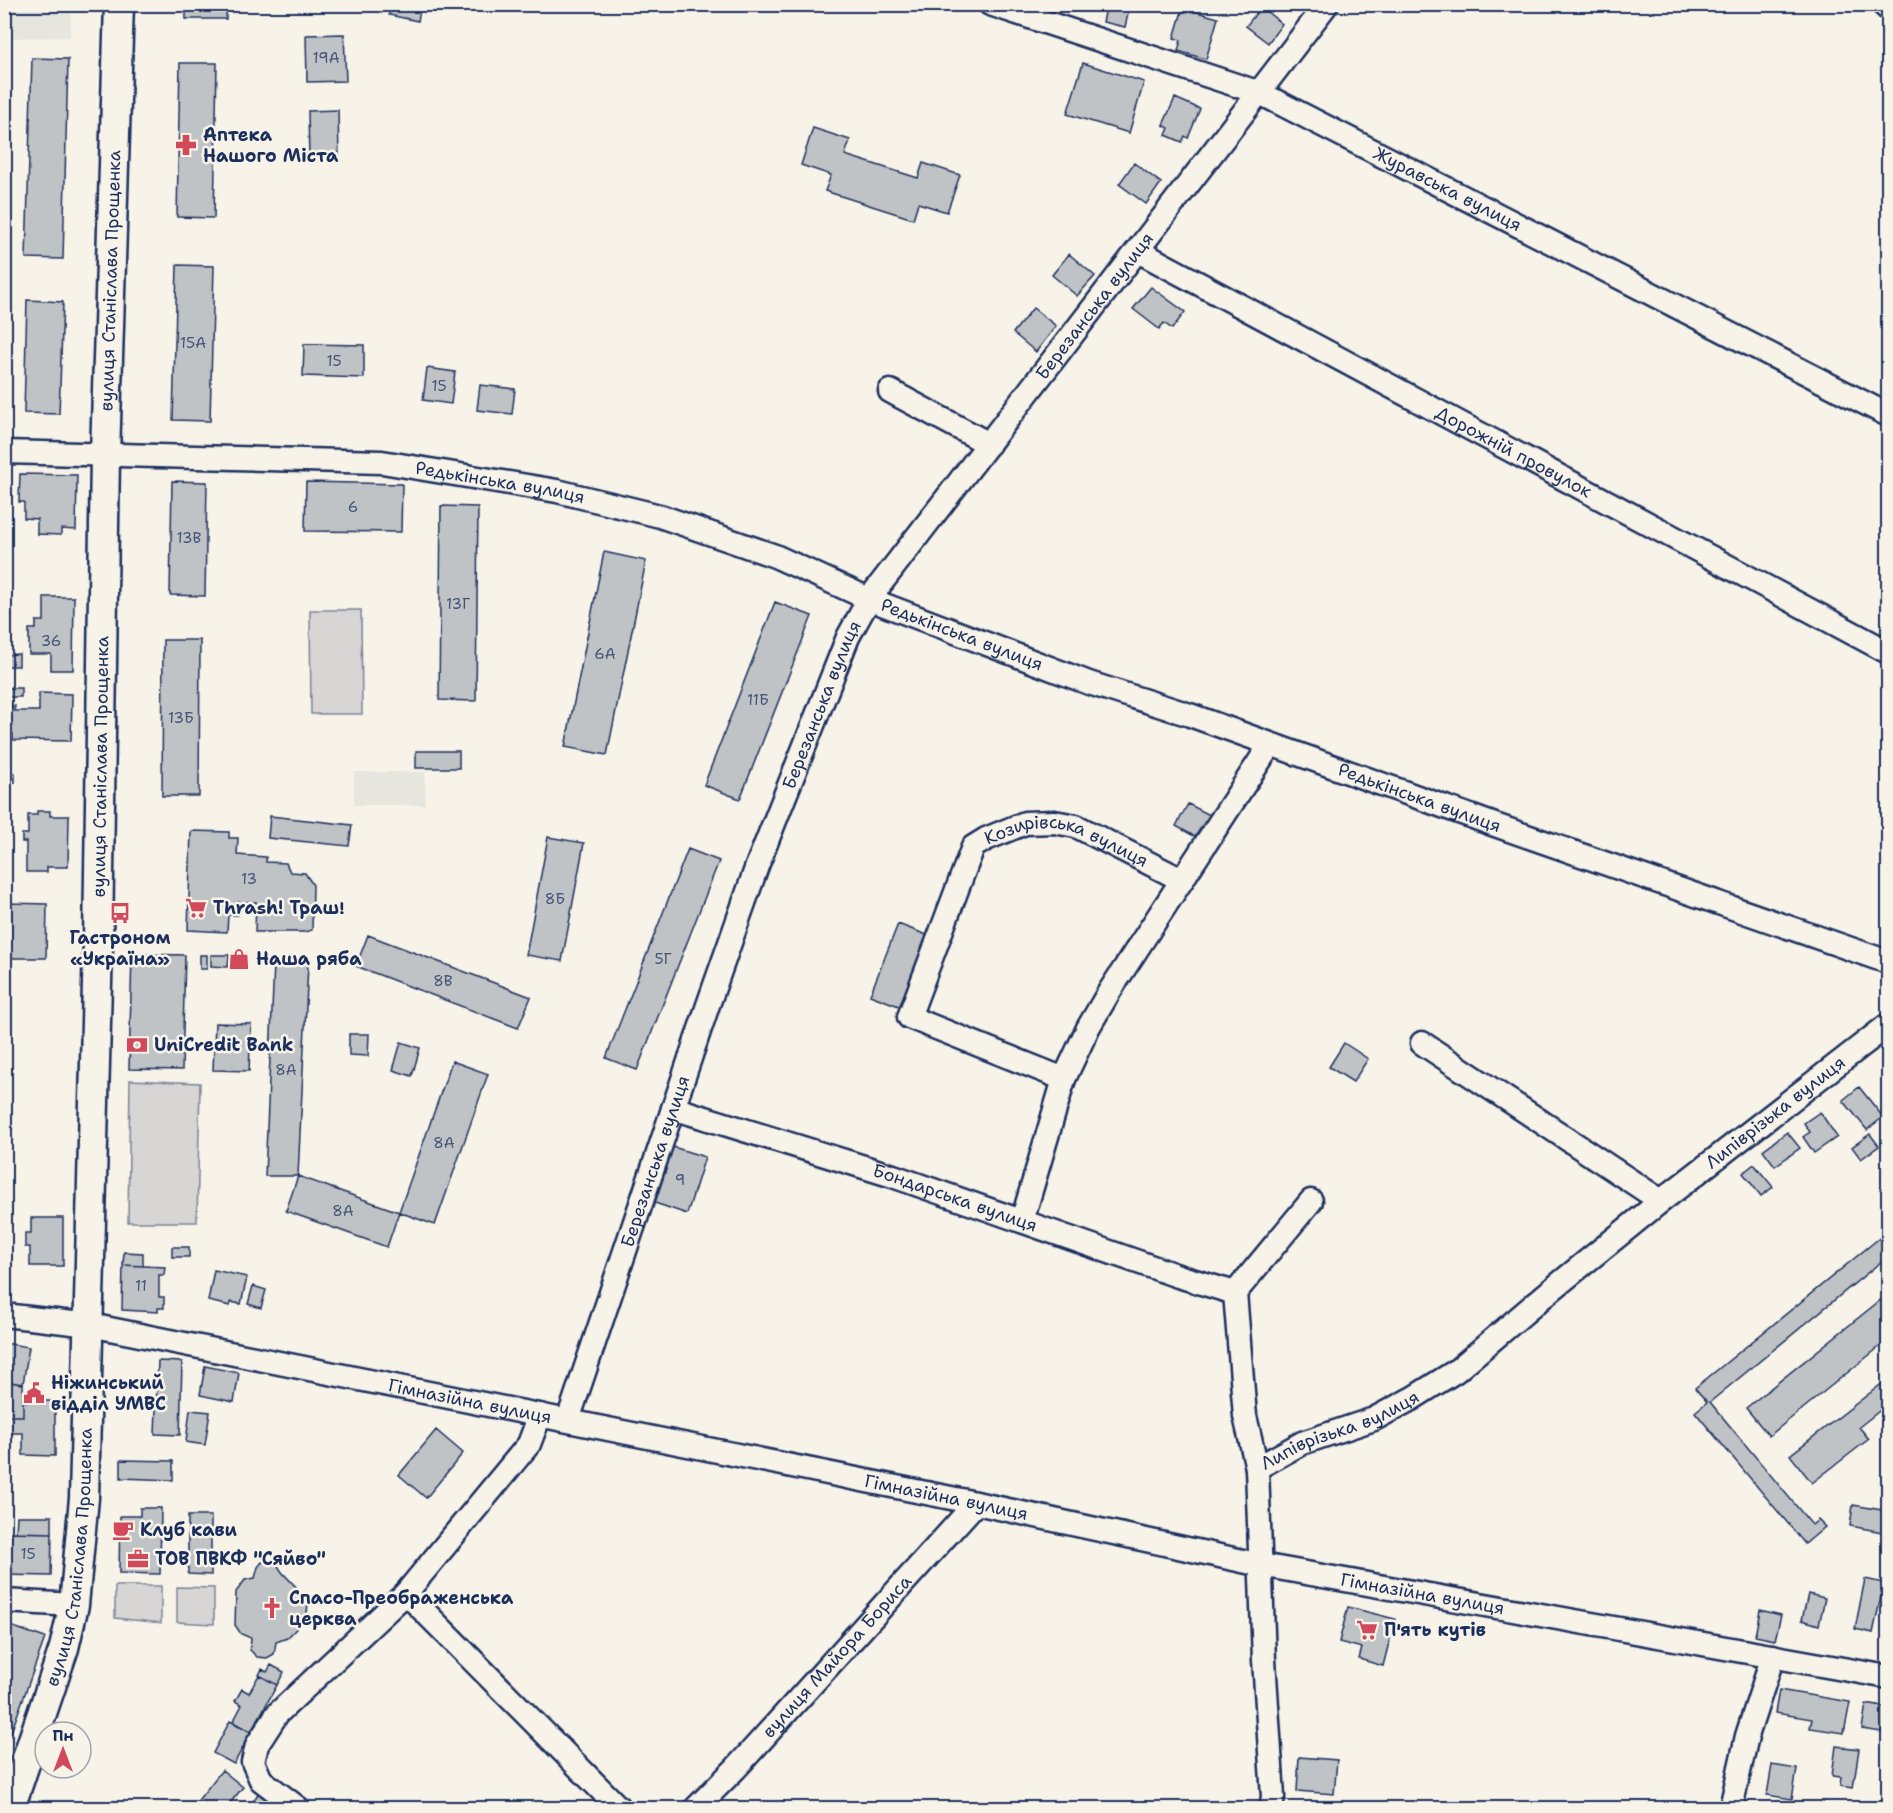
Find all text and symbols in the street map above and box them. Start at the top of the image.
house number: 19А [312,48,340,68]
place label: Аптека Нашого Міста [203,123,339,168]
pharmacy icon: Аптека Нашого Міста [174,133,198,157]
street label: Журавська вулиця [1369,141,1526,237]
street label: вулиця Станіслава Прощенка [94,150,126,412]
street label: Березанська вулиця [1030,227,1159,385]
house number: 15А [180,333,206,353]
house number: 15 [326,351,342,371]
house number: 15 [431,376,447,396]
street label: Дорожній провулок [1432,400,1596,504]
street label: Редькінська вулиця [414,456,587,509]
house number: 6 [348,497,358,517]
house number: 13В [177,528,202,548]
street label: Редькінська вулиця [877,593,1046,676]
house number: 13Г [446,594,470,614]
street label: Березанська вулиця [777,616,867,793]
house number: 36 [41,631,61,651]
street label: вулиця Станіслава Прощенка [87,636,114,898]
house number: 6А [594,644,616,664]
house number: 11Б [747,690,769,710]
house number: 13Б [168,708,194,728]
street label: Редькінська вулиця [1335,757,1504,838]
street label: Козирівська вулиця [981,810,1152,873]
house number: 13 [241,869,257,889]
house number: 8Б [545,889,565,909]
supermarket icon: Thrash! Траш! [184,896,208,920]
place label: Thrash! Траш! [213,896,345,920]
bus stop icon: Гастроном «Україна» [108,901,132,925]
place label: Гастроном «Україна» [70,926,170,971]
shop icon: Наша ряба [227,947,251,971]
place label: Наша ряба [256,947,362,971]
house number: 5Г [654,949,672,969]
house number: 8В [433,971,453,991]
bank icon: UniCredit Bank [125,1033,149,1057]
place label: UniCredit Bank [154,1033,294,1057]
street label: Липіврізька вулиця [1700,1051,1850,1174]
house number: 8А [275,1060,297,1080]
street label: Березанська вулиця [615,1072,695,1250]
house number: 8А [433,1133,455,1153]
street label: Бондарська вулиця [870,1158,1041,1238]
house number: 9 [675,1170,685,1190]
house number: 8А [332,1201,354,1221]
house number: 11 [135,1276,147,1296]
place label: Ніжинський відділ УМВС [51,1371,166,1416]
street label: Гімназійна вулиця [386,1373,554,1429]
public building icon: Ніжинський відділ УМВС [22,1381,46,1405]
street label: Липіврізька вулиця [1256,1385,1424,1476]
street label: вулиця Станіслава Прощенка [40,1428,98,1689]
street label: Гімназійна вулиця [862,1469,1030,1526]
cafe icon: Клуб кави [111,1518,135,1542]
place label: Клуб кави [140,1518,238,1542]
house number: 15 [20,1544,36,1564]
office icon: ТОВ ПВКФ "Сяйво" [126,1547,150,1571]
place label: ТОВ ПВКФ "Сяйво" [155,1547,326,1571]
street label: Гімназійна вулиця [1339,1567,1506,1620]
street label: вулиця Майора Бориса [757,1570,917,1743]
place label: Спасо-Преображенська церква [289,1586,514,1631]
church icon: Спасо-Преображенська церква [260,1596,284,1620]
supermarket icon: П'ять кутів [1355,1618,1379,1642]
place label: П'ять кутів [1384,1618,1486,1642]
north arrow [33,1720,93,1780]
text: Пн [52,1725,74,1746]

